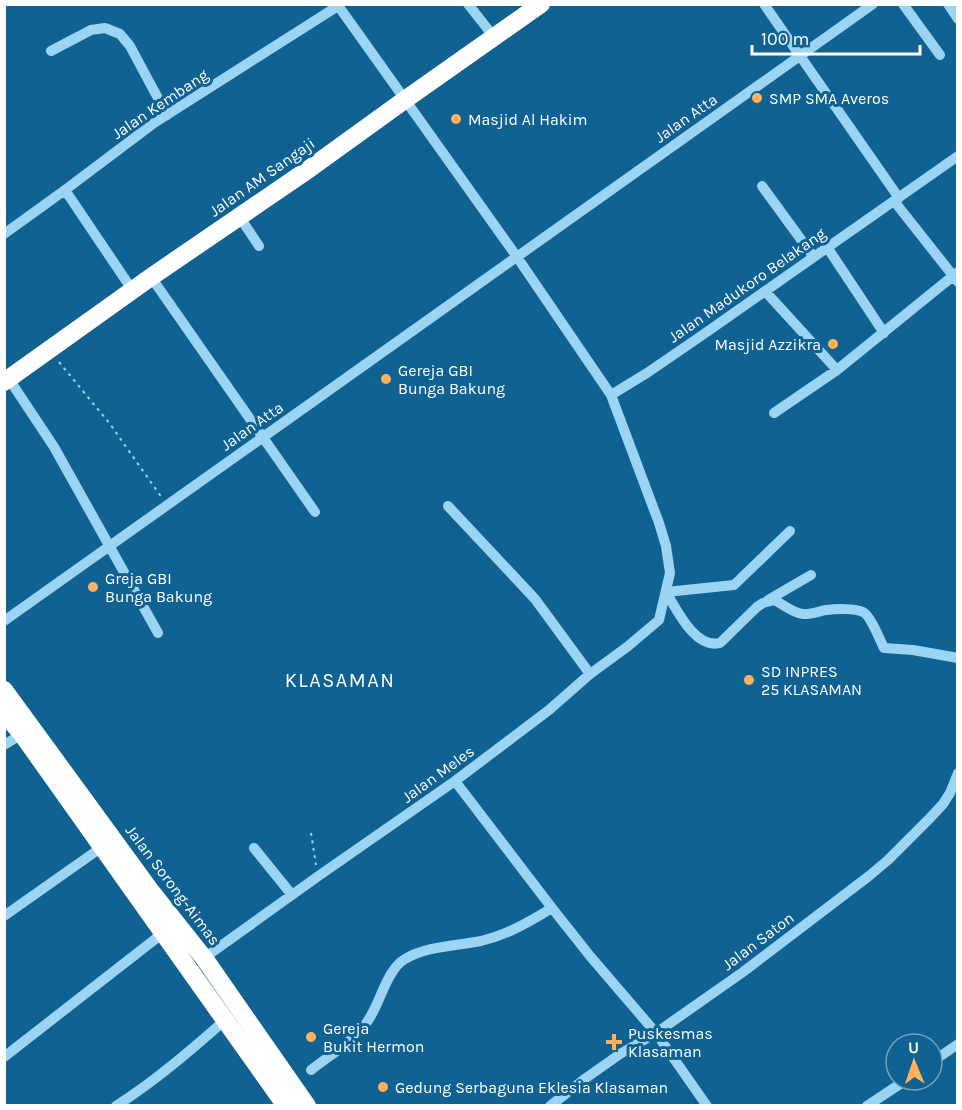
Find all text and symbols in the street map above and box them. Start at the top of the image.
scale bar [752,18,920,56]
text: 100 m [761,28,809,50]
street label: Jalan Kembang [108,65,212,143]
place label: SMP SMA Averos [769,89,889,108]
street label: Jalan Atta [651,90,721,146]
marker: SMP SMA Averos [750,91,764,105]
place label: Masjid Al Hakim [468,110,588,129]
marker: Masjid Al Hakim [449,112,463,126]
street label: Jalan AM Sangaji [206,134,318,220]
street label: Jalan Madukoro Belakang [665,223,829,347]
place label: Masjid Azzikra [714,335,821,354]
marker: Masjid Azzikra [826,337,840,351]
place label: Gereja GBI Bunga Bakung [398,361,505,398]
marker: Gereja GBI Bunga Bakung [379,372,393,386]
street label: Jalan Atta [217,398,287,454]
place label: Greja GBI Bunga Bakung [105,569,212,606]
marker: Greja GBI Bunga Bakung [86,580,100,594]
place label: SD INPRES 25 KLASAMAN [761,662,862,699]
district label: KLASAMAN [285,669,395,692]
marker: SD INPRES 25 KLASAMAN [742,673,756,687]
street label: Jalan Meles [398,741,478,807]
street label: Jalan Sorong-Aimas [122,821,224,949]
street label: Jalan Saton [718,908,798,974]
place label: Gereja Bukit Hermon [323,1019,424,1056]
place label: Puskesmas Klasaman [628,1024,713,1061]
marker: Gereja Bukit Hermon [304,1030,318,1044]
north arrow [884,1032,944,1092]
marker: Puskesmas Klasaman [605,1033,623,1051]
text: U [908,1038,919,1057]
place label: Gedung Serbaguna Eklesia Klasaman [395,1078,668,1097]
marker: Gedung Serbaguna Eklesia Klasaman [376,1080,390,1094]

